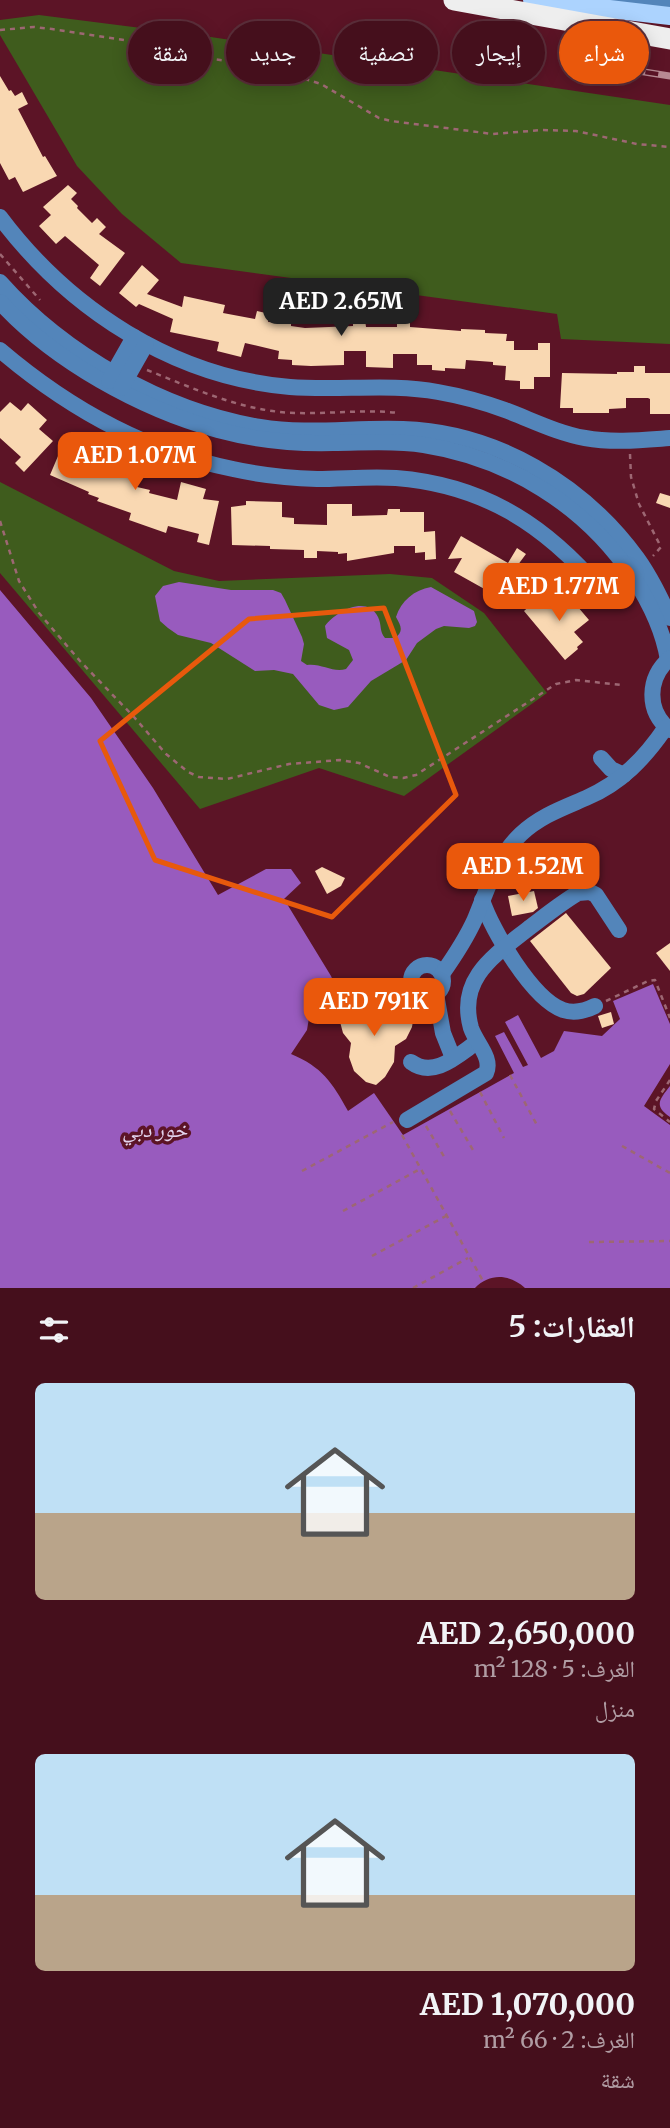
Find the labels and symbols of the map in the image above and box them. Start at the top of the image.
pin: AED 2.65M [261,278,421,338]
pin: AED 1.07M [55,433,215,492]
pin: AED 1.77M [479,564,639,623]
pin: AED 1.52M [443,844,603,903]
pin: AED 791K [302,978,446,1038]
water label: خور دبي [123,1116,188,1146]

